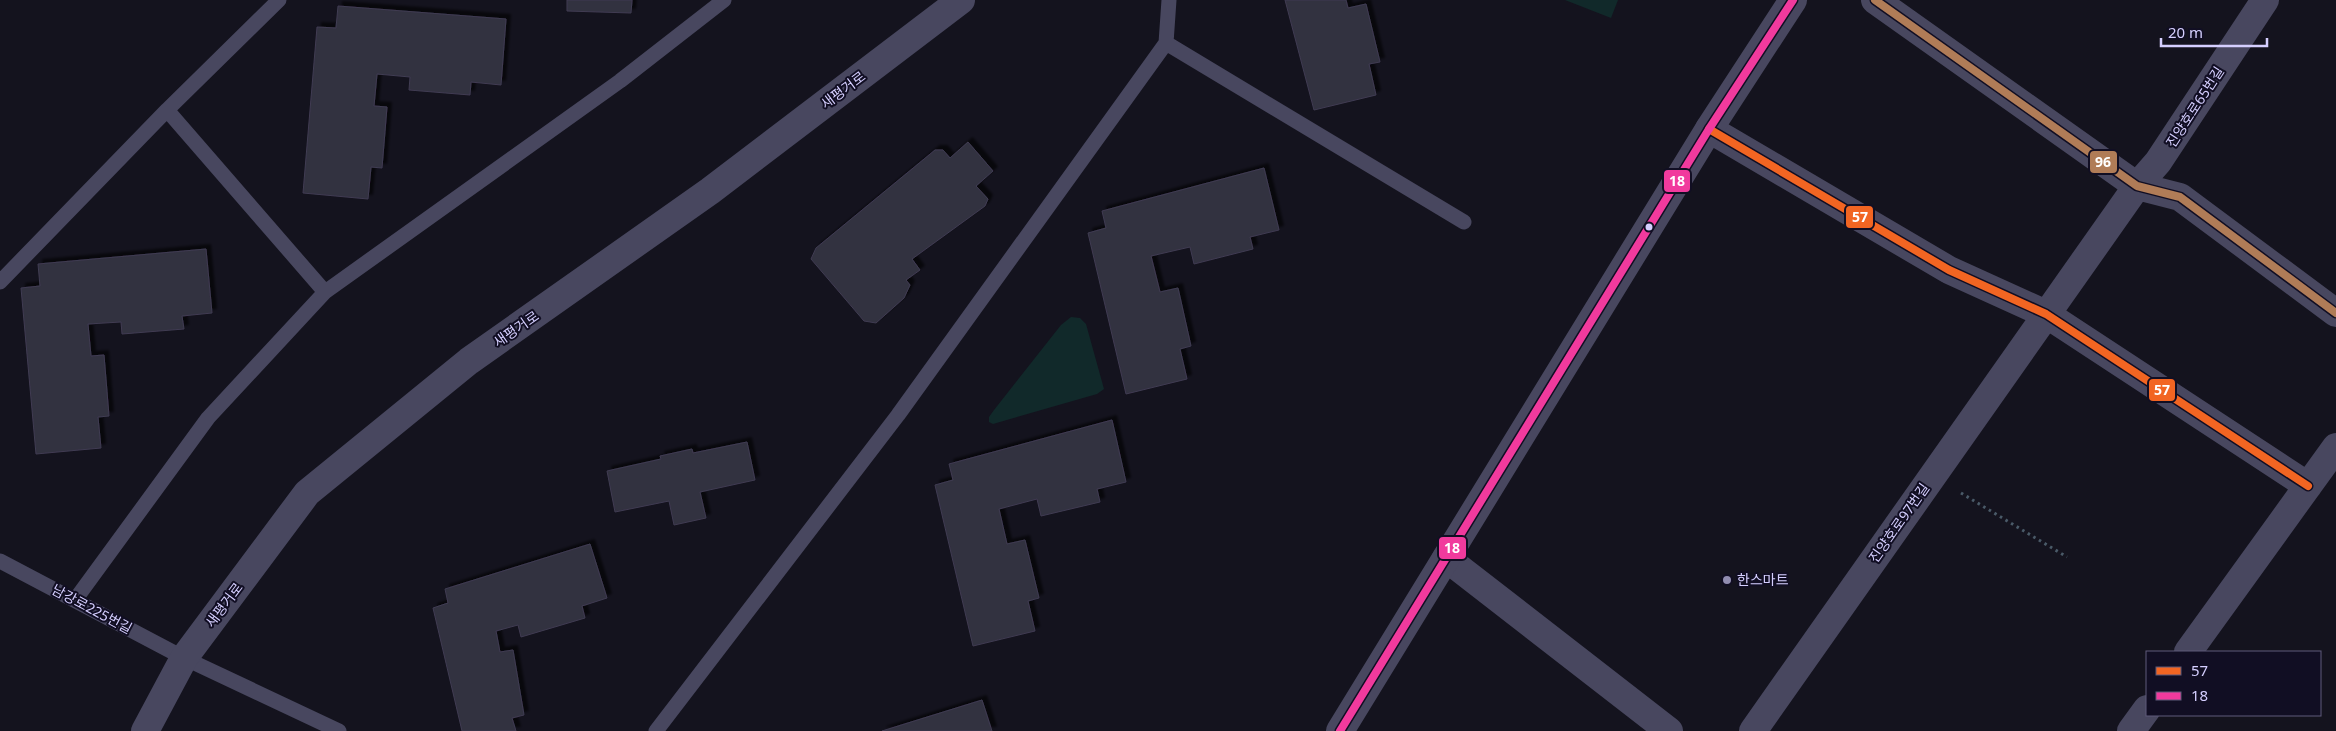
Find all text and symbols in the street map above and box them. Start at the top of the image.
scale bar [2161,15,2267,47]
text: 20 m [2168,22,2203,42]
street label: 진양호로65번길 [2161,62,2228,151]
street label: 새평거로 [816,66,869,113]
line badge: 96 [2089,150,2118,174]
text: 96 [2095,152,2111,171]
line badge: 18 [1663,169,1691,193]
text: 18 [1669,171,1685,190]
line badge: 57 [1845,205,1874,229]
text: 57 [1852,207,1868,226]
unlabelled marker [1644,222,1654,232]
street label: 새평거로 [489,306,542,351]
line badge: 57 [2148,378,2176,402]
text: 57 [2154,380,2170,399]
street label: 진양호로97번길 [1864,479,1933,566]
line badge: 18 [1438,536,1467,560]
text: 18 [1444,538,1460,557]
place label: 한스마트 [1737,570,1789,589]
marker: 한스마트 [1721,574,1733,586]
street label: 새평거로 [201,578,247,631]
street label: 남강로225번길 [49,579,136,638]
legend [2146,651,2321,716]
text: 57 [2191,660,2208,680]
text: 18 [2191,685,2208,705]

